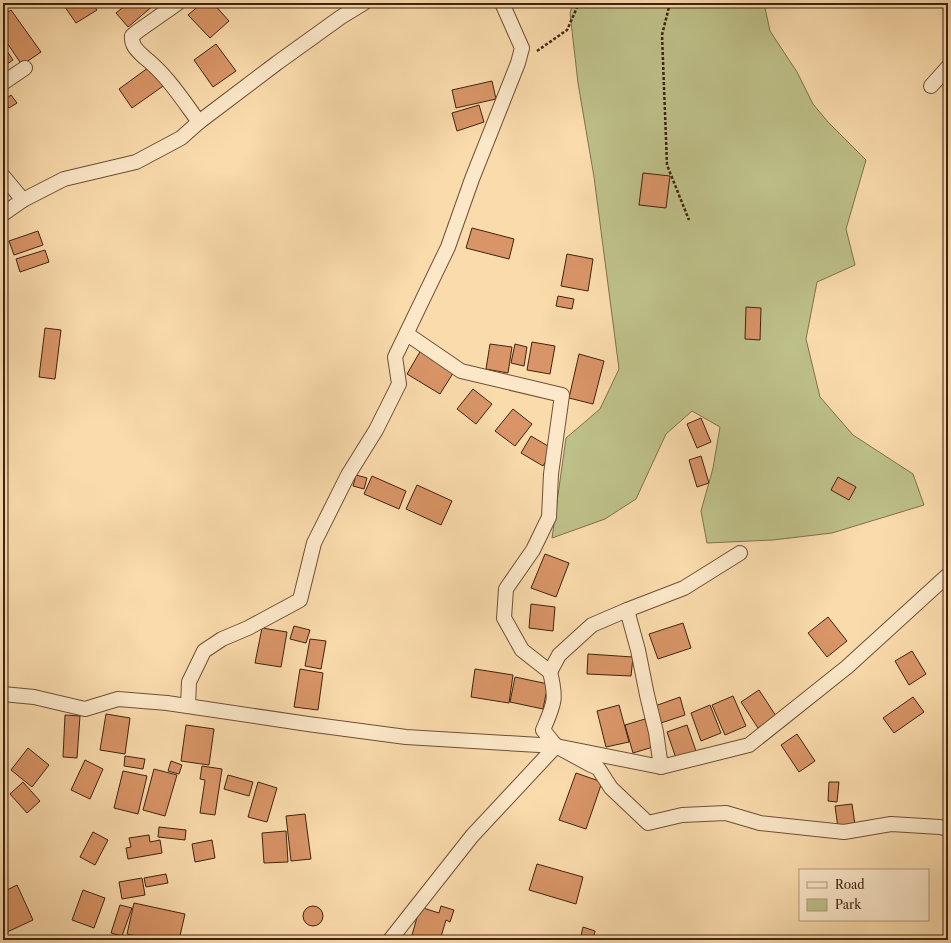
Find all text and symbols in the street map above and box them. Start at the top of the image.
legend [799,869,929,921]
text: Road [835,877,865,892]
text: Park [835,897,862,912]

